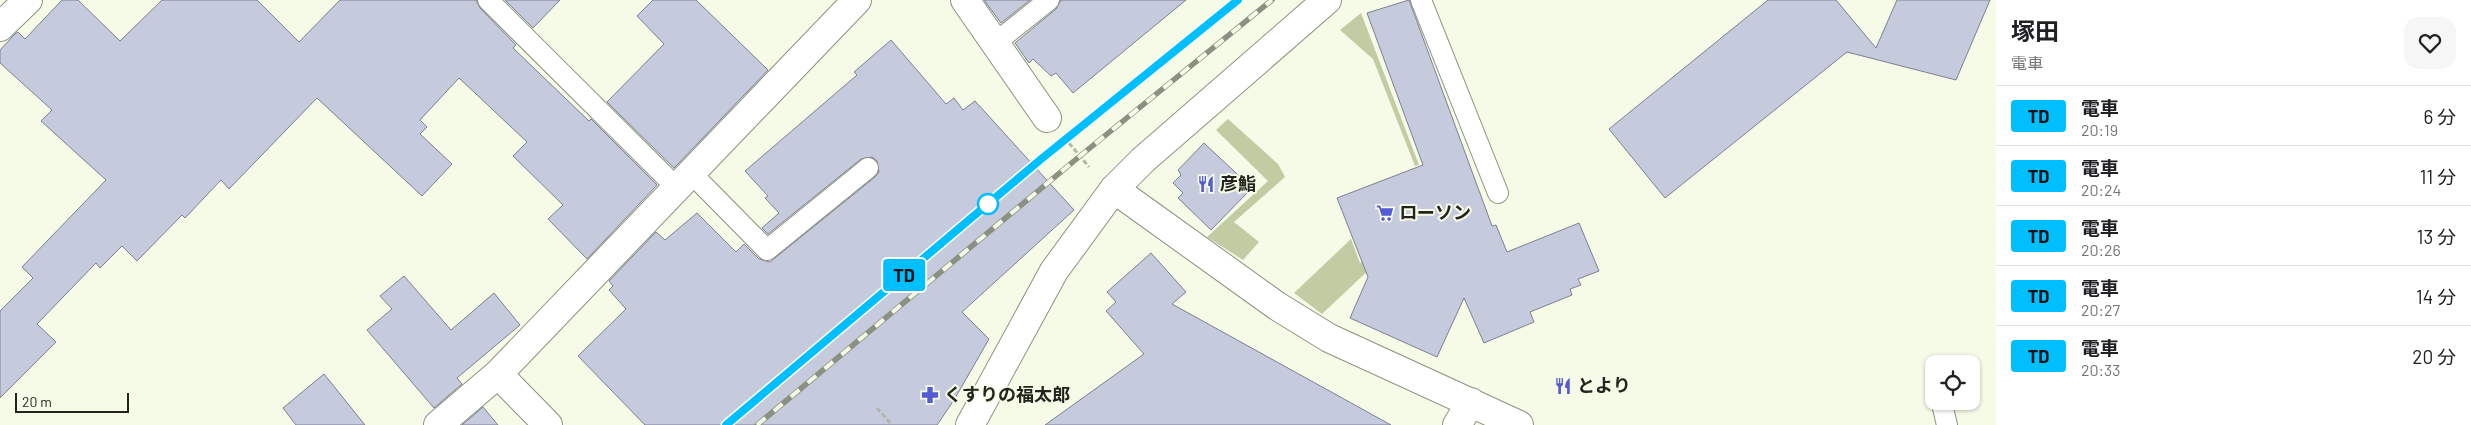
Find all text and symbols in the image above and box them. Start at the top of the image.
text: 塚田 [2011,16,2059,45]
button: heart [2404,17,2456,69]
text: 電車 [2011,53,2043,72]
text: 電車 [2081,96,2119,119]
text: TD [2028,105,2049,127]
text: 6 分 [2423,105,2456,128]
text: 20:19 [2081,120,2118,139]
text: 電車 [2081,156,2119,179]
text: TD [2028,165,2049,187]
text: 11 分 [2420,165,2456,188]
place label: 彦鮨 [1220,172,1256,194]
restaurant icon: 彦鮨 [1196,174,1216,194]
text: 20:24 [2081,180,2121,199]
unlabelled marker [977,193,999,215]
place label: ローソン [1399,201,1471,223]
supermarket icon: ローソン [1375,203,1395,223]
text: 電車 [2081,216,2119,239]
text: TD [2028,225,2049,247]
text: 13 分 [2417,225,2456,248]
text: 20:26 [2081,240,2121,259]
line badge: TD [882,259,926,291]
text: TD [893,264,915,286]
text: 電車 [2081,276,2119,299]
text: TD [2028,285,2049,307]
text: 14 分 [2416,285,2456,308]
text: 20:27 [2081,300,2120,319]
text: 電車 [2081,336,2119,359]
text: TD [2028,345,2049,367]
text: 20 分 [2412,345,2456,368]
map controls [1925,355,1980,410]
button: locate [1925,355,1980,410]
text: 20:33 [2081,360,2121,379]
place label: とより [1577,374,1631,396]
restaurant icon: とより [1553,376,1573,396]
place label: くすりの福太郎 [944,383,1070,405]
pharmacy icon: くすりの福太郎 [920,385,940,405]
scale bar [15,390,129,413]
text: 20 m [22,393,52,410]

